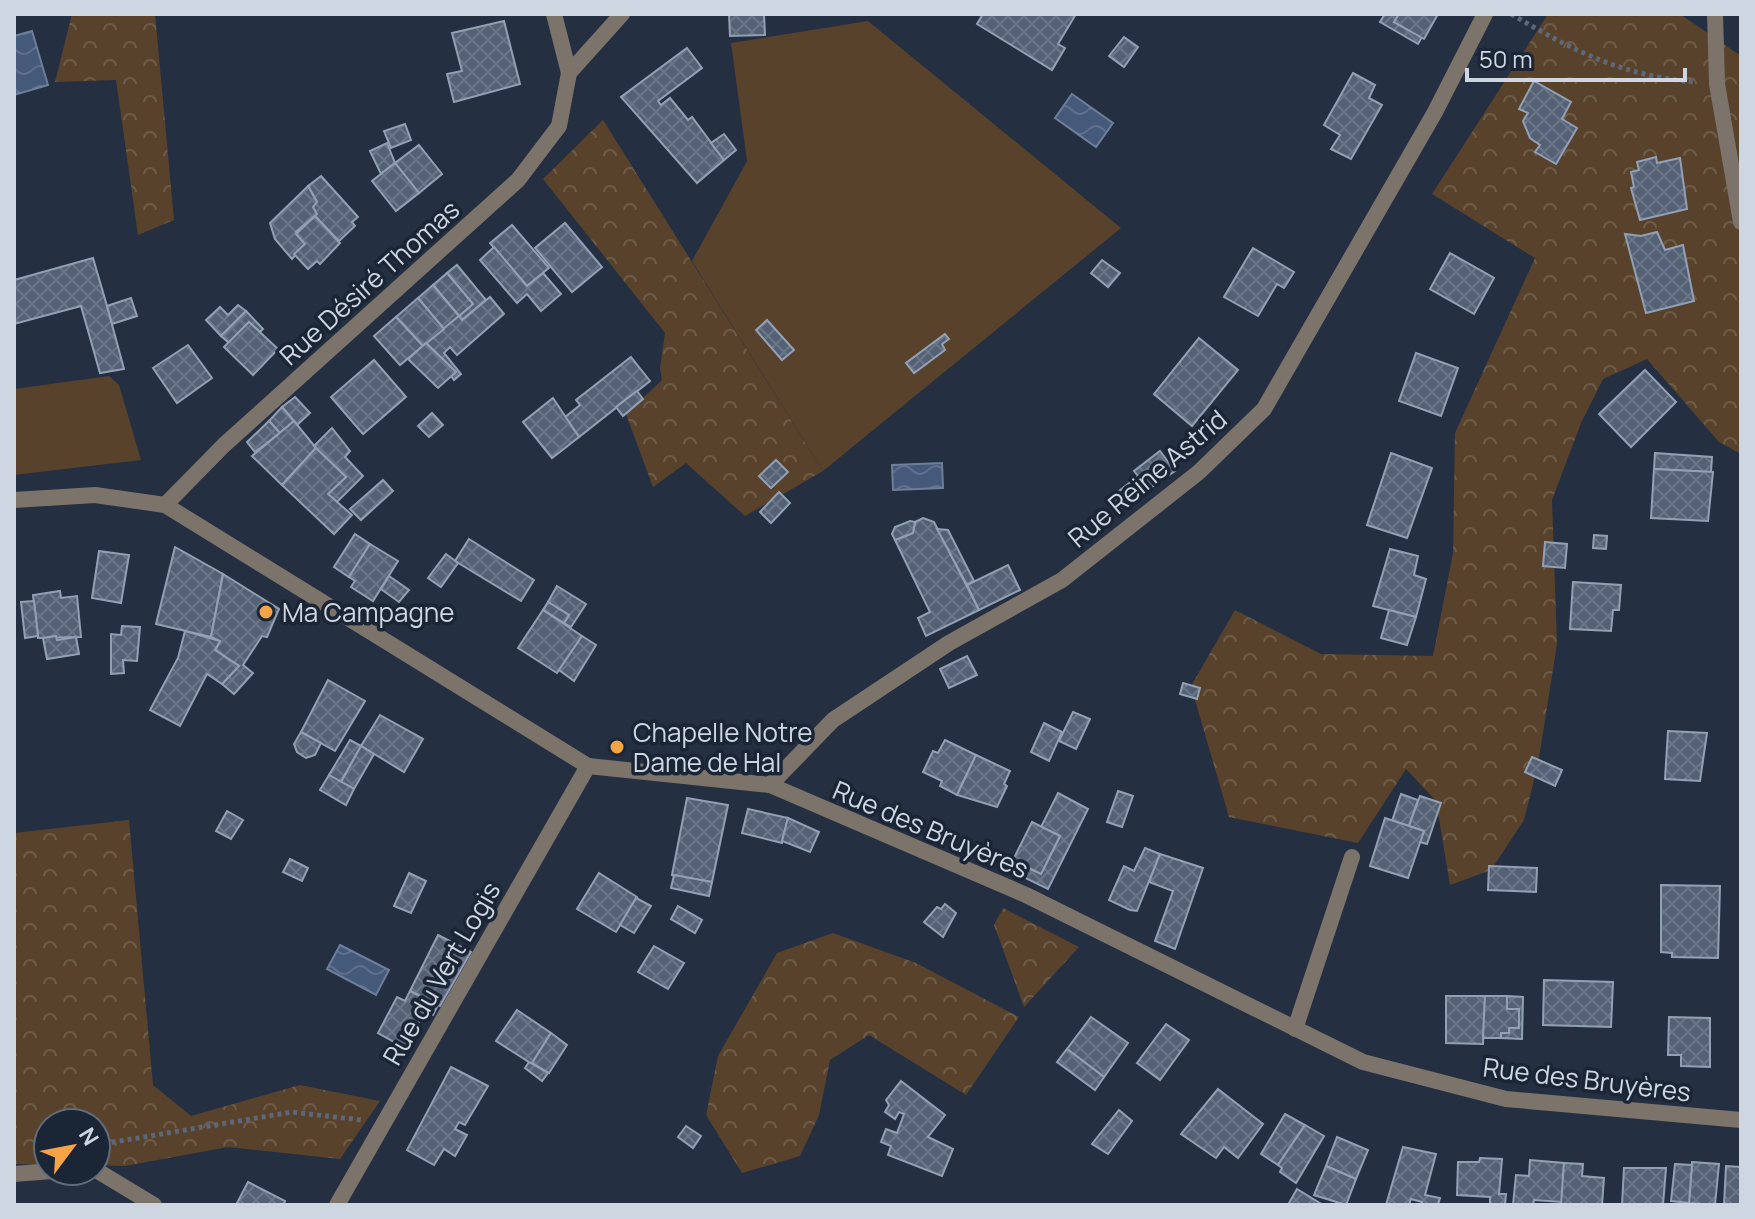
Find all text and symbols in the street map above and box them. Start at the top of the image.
scale bar [1467,32,1685,82]
text: 50 m [1479,42,1533,75]
street label: Rue Désiré Thomas [271,191,467,373]
street label: Rue Reine Astrid [1060,401,1234,555]
place label: Ma Campagne [282,594,454,630]
marker: Ma Campagne [257,603,275,621]
place label: Chapelle Notre Dame de Hal [633,714,813,780]
marker: Chapelle Notre Dame de Hal [608,738,626,756]
street label: Rue des Bruyères [828,772,1034,886]
street label: Rue du Vert Logis [374,875,508,1071]
street label: Rue des Bruyères [1481,1048,1693,1110]
north arrow [32,1107,112,1187]
text: N [72,1122,106,1151]

